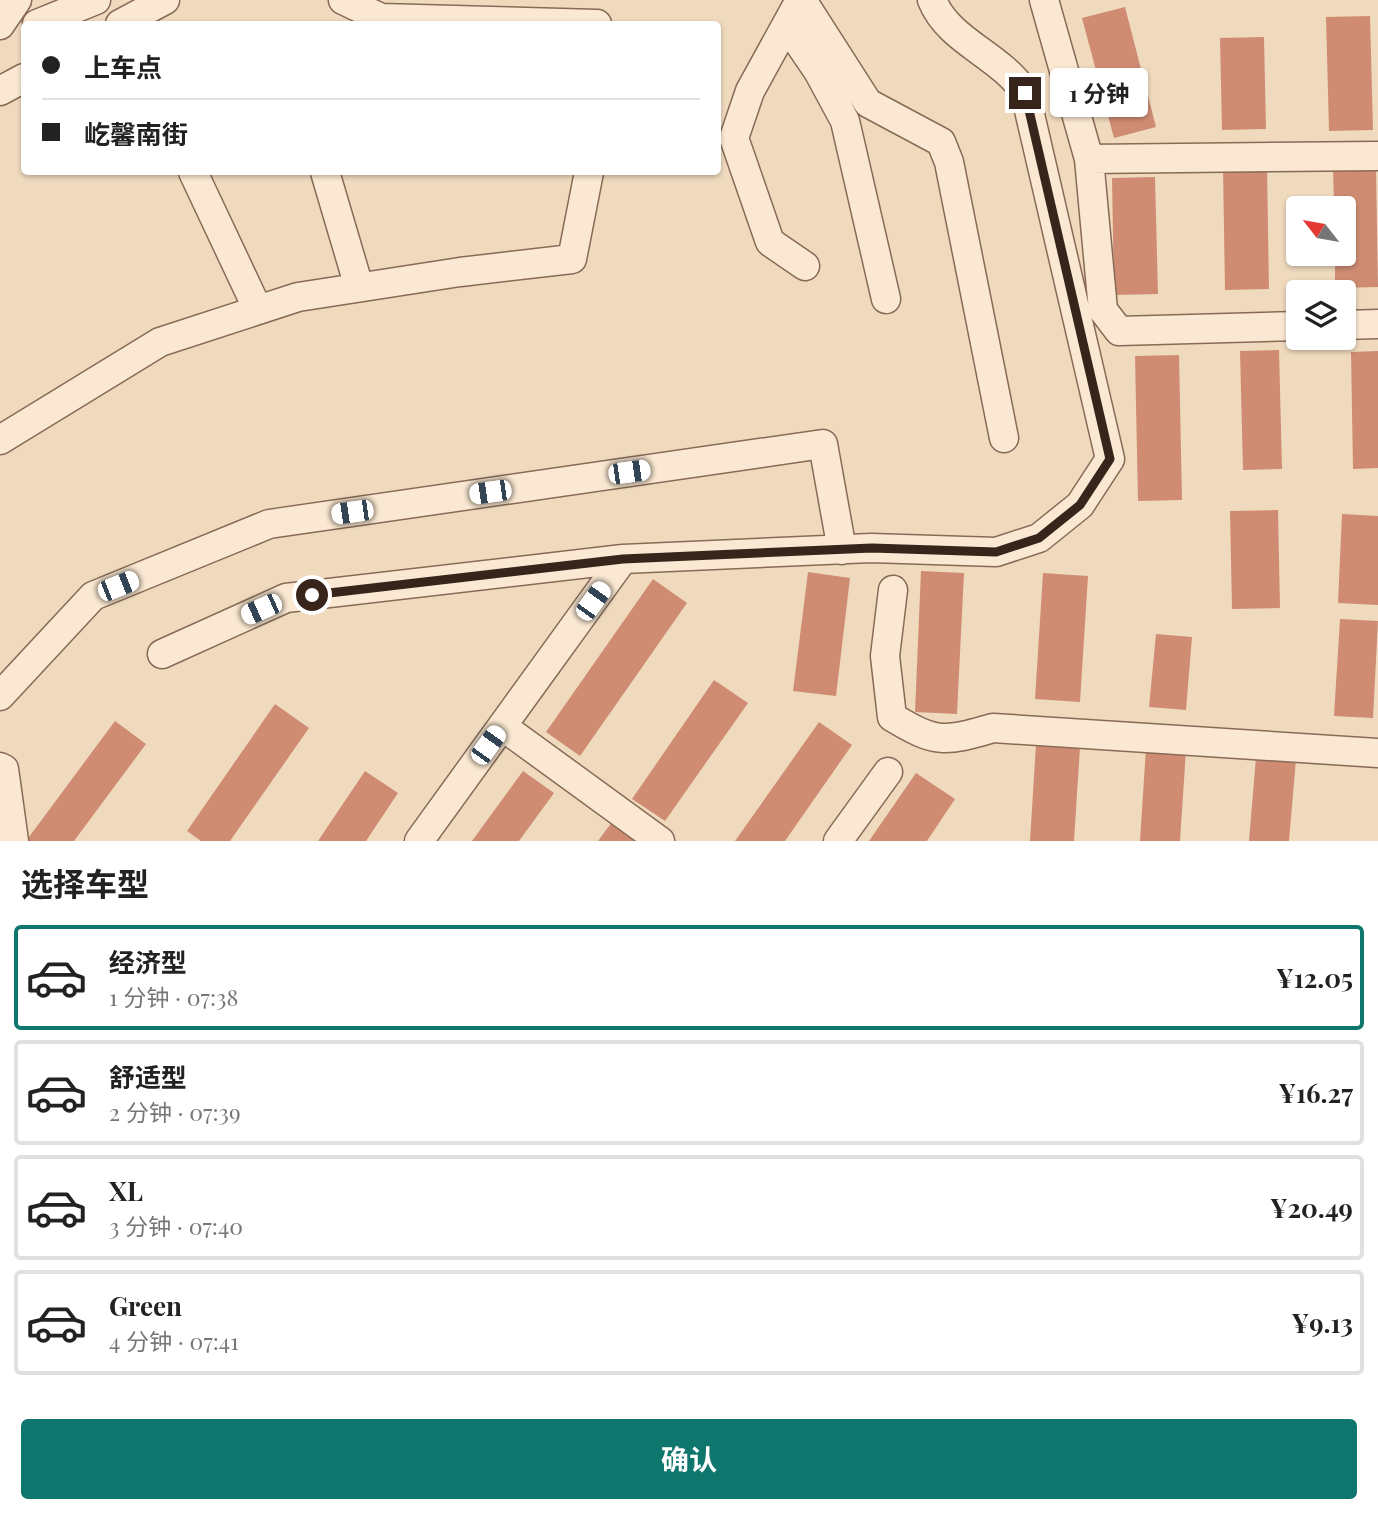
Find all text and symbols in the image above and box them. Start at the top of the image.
text: 上车点 [84,49,162,84]
callout: 1 分钟 [1050,68,1148,118]
route end [1009,77,1041,109]
text: 1 分钟 [1069,77,1129,108]
text: 屹馨南街 [84,116,188,151]
north arrow [1286,196,1356,266]
map controls [1286,196,1356,350]
button: layers [1286,280,1356,350]
car [607,459,652,485]
car [468,479,513,505]
car [330,499,375,525]
car [95,568,142,604]
car [573,578,614,624]
route start [296,579,328,611]
car [238,591,285,627]
car [468,722,509,768]
text: 选择车型 [21,861,149,904]
text: 经济型 [109,944,187,979]
icon: car [25,946,88,1009]
text: ¥12.05 [1276,960,1353,995]
text: 1 分钟 · 07:38 [109,981,238,1012]
text: 舒适型 [109,1059,187,1094]
icon: car [25,1061,88,1124]
text: ¥16.27 [1278,1075,1353,1110]
text: 2 分钟 · 07:39 [109,1096,241,1127]
text: XL [109,1173,143,1208]
icon: car [25,1176,88,1239]
text: ¥20.49 [1270,1190,1353,1225]
text: 3 分钟 · 07:40 [109,1210,243,1241]
text: Green [109,1288,182,1323]
icon: car [25,1291,88,1354]
text: ¥9.13 [1292,1305,1353,1340]
text: 4 分钟 · 07:41 [109,1325,239,1356]
button: 确认 [21,1419,1357,1499]

